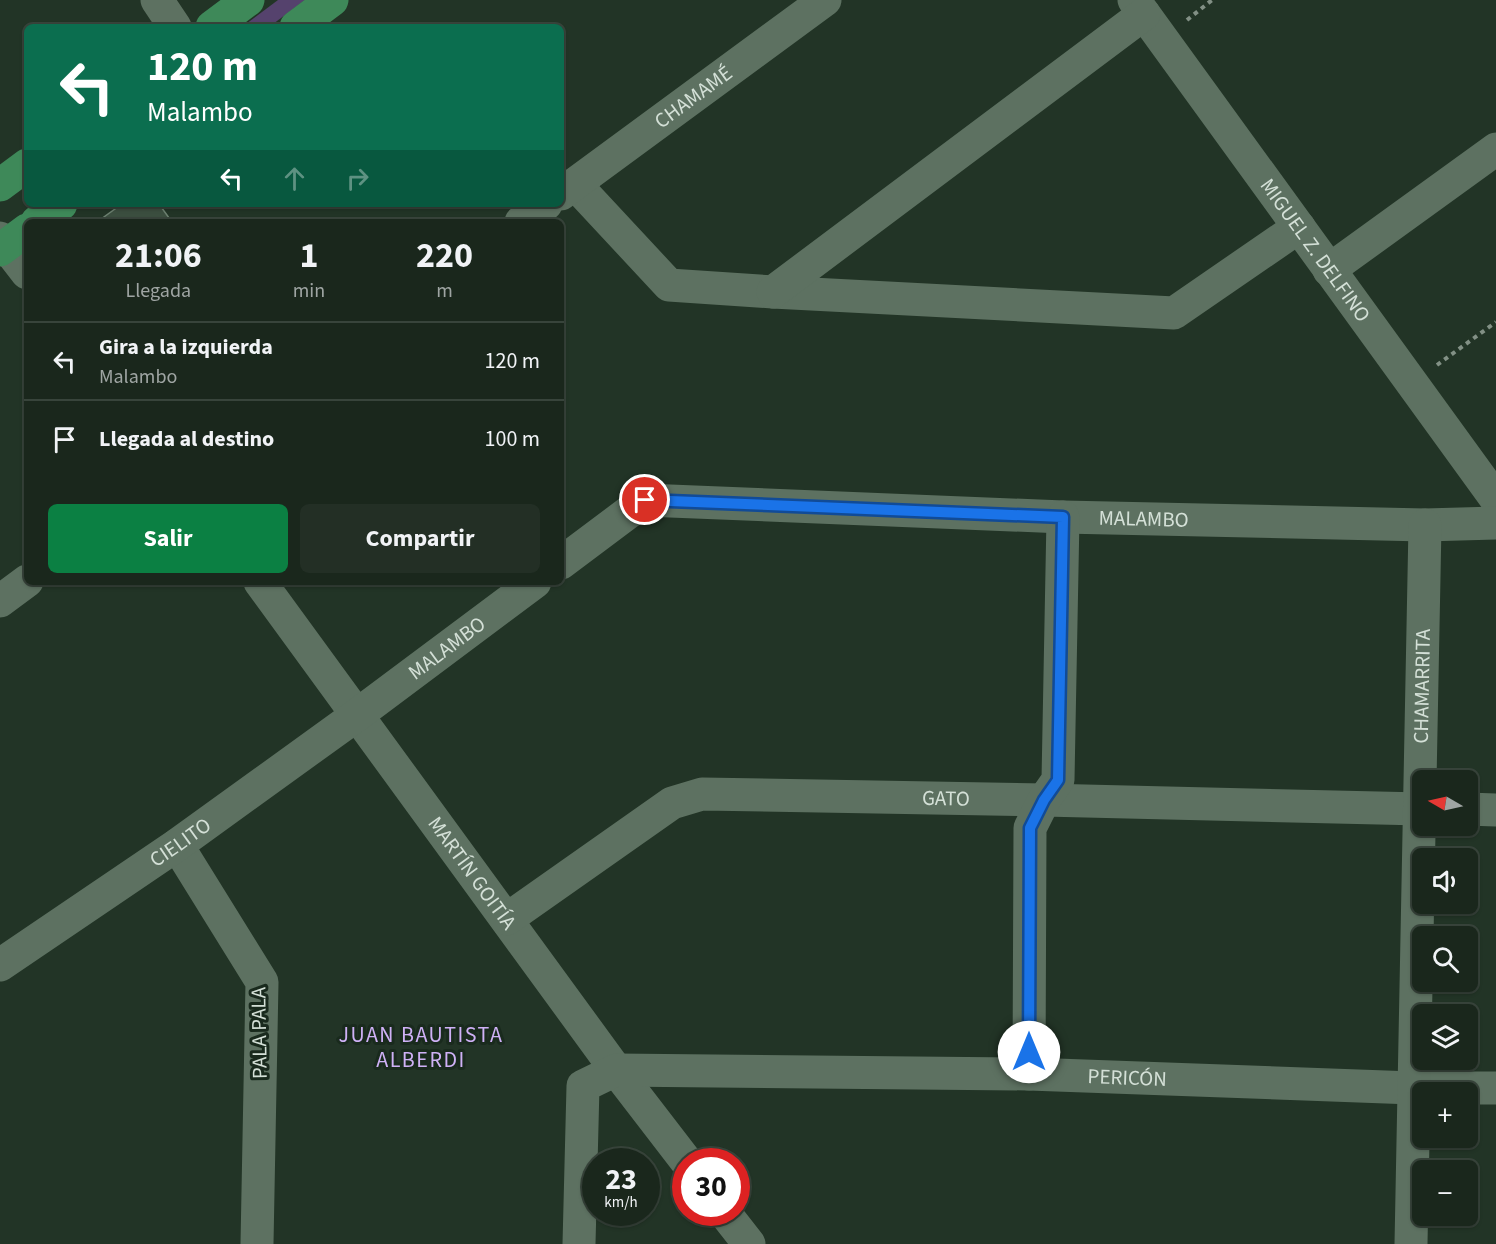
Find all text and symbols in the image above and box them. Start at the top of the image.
text: 120 m [147,37,258,97]
icon: left [48,48,126,126]
street label: CHAMAMÉ [648,58,738,136]
text: Malambo [147,93,253,132]
icon: left [215,162,248,195]
icon: ahead [278,162,311,195]
icon: right [341,162,374,195]
street label: MIGUEL Z. DELFINO [1253,172,1378,328]
text: 21:06 [115,230,202,281]
text: 1 [299,230,318,281]
text: 220 [416,230,473,281]
text: Llegada [126,277,191,305]
text: min [293,277,325,305]
text: m [436,277,453,305]
text: Gira a la izquierda [99,331,273,363]
icon: left [48,345,81,378]
text: 120 m [485,345,540,377]
text: Malambo [99,363,177,391]
icon: arrive [48,423,81,456]
text: Llegada al destino [99,423,274,455]
text: 100 m [485,423,540,455]
pin [619,474,670,525]
icon: arrive [628,483,661,516]
street label: MALAMBO [1098,503,1189,535]
button: Salir [48,504,288,573]
button: Compartir [300,504,540,573]
street label: MALAMBO [402,609,492,687]
street label: CHAMARRITA [1406,628,1438,744]
north arrow [1412,770,1478,836]
map controls [1412,770,1478,1226]
street label: GATO [922,783,970,814]
street label: CIELITO [143,810,217,874]
street label: MARTÍN GOITÍA [421,810,524,936]
button: sound [1412,848,1478,914]
button: search [1412,926,1478,992]
street label: PALA PALA [243,986,275,1079]
button: layers [1412,1004,1478,1070]
district label: JUAN BAUTISTA ALBERDI [339,1019,503,1076]
position arrow [997,1020,1061,1084]
street label: PERICÓN [1087,1061,1167,1094]
button: + [1412,1082,1478,1148]
speed limit sign: 30 [672,1148,750,1226]
text: 23 [605,1158,637,1201]
button: − [1412,1160,1478,1226]
text: km/h [604,1192,638,1213]

